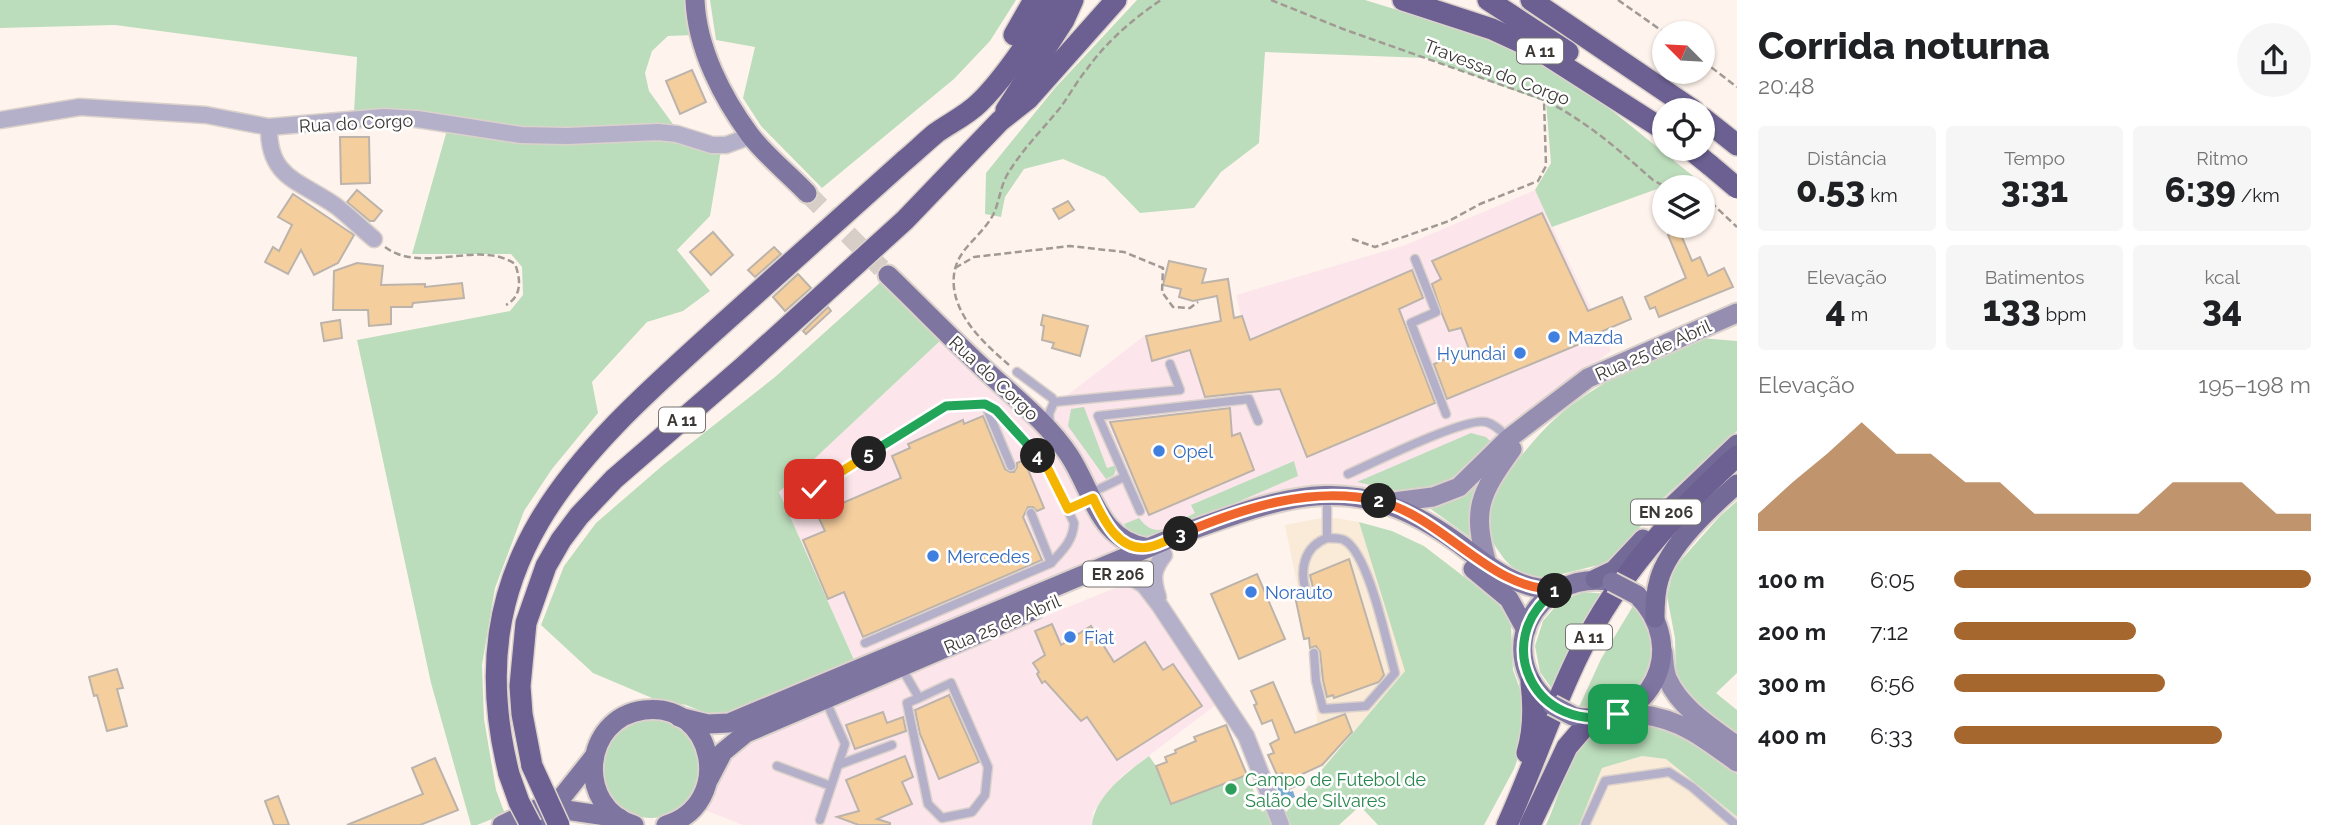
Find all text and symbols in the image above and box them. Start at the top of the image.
north arrow [1652,21,1715,84]
map controls [1652,21,1715,238]
text: Corrida noturna [1758,23,2050,68]
button: share [2237,23,2311,97]
street label: Travessa do Corgo [1421,35,1573,110]
road number: A 11 [1517,38,1563,64]
text: 20:48 [1758,72,1815,99]
button: locate [1652,98,1715,161]
street label: Rua do Corgo [298,110,414,136]
text: Distância [1807,147,1887,169]
text: Tempo [2004,147,2065,169]
text: Ritmo [2196,147,2248,169]
text: 0.53 [1796,169,1865,210]
text: 3:31 [2001,169,2068,210]
text: 6:39 [2165,169,2236,210]
button: layers [1652,175,1715,238]
text: km [1865,184,1898,206]
text: /km [2236,184,2280,206]
text: Elevação [1807,266,1887,288]
text: Batimentos [1985,266,2084,288]
text: kcal [2204,266,2240,288]
text: 4 [1826,288,1846,329]
text: 133 [1983,288,2041,329]
text: 34 [2202,288,2242,329]
text: m [1846,303,1868,325]
text: bpm [2041,303,2086,325]
street label: Rua 25 de Abril [1592,315,1714,385]
place label: Mazda [1568,327,1623,348]
marker: Mazda [1546,329,1562,345]
street label: Rua do Corgo [945,331,1043,425]
place label: Hyundai [1437,343,1506,364]
marker: Hyundai [1512,345,1528,361]
text: Elevação [1758,371,1855,398]
text: 195–198 m [2198,371,2311,398]
road number: A 11 [659,408,705,432]
pin: 5 [852,436,886,472]
pin: 4 [1020,438,1056,474]
place label: Opel [1173,441,1213,462]
text: 5 [863,442,874,464]
marker: Opel [1151,443,1167,459]
text: 4 [1032,444,1043,466]
pin [784,459,844,519]
icon: check [795,470,833,508]
pin: 2 [1362,484,1396,518]
text: 2 [1373,489,1384,511]
road number: EN 206 [1631,499,1701,524]
pin: 3 [1164,516,1198,552]
text: 3 [1175,522,1186,544]
place label: Mercedes [947,546,1030,567]
marker: Mercedes [925,548,941,564]
road number: ER 206 [1083,562,1153,586]
text: 100 m [1758,566,1825,593]
text: 6:05 [1870,566,1915,593]
pin: 1 [1538,574,1572,608]
text: 1 [1550,579,1559,601]
place label: Norauto [1265,582,1333,603]
marker: Norauto [1243,584,1259,600]
street label: Rua 25 de Abril [941,590,1064,658]
text: 200 m [1758,618,1826,645]
text: 7:12 [1870,618,1908,645]
road number: A 11 [1566,624,1612,650]
place label: Fiat [1084,627,1114,648]
marker: Fiat [1062,629,1078,645]
text: 300 m [1758,670,1826,697]
text: 6:56 [1870,670,1915,697]
pin [1588,684,1648,744]
icon: arrive [1599,695,1637,733]
text: 400 m [1758,722,1826,749]
text: 6:33 [1870,722,1913,749]
place label: Campo de Futebol de Salão de Silvares [1245,769,1427,811]
marker: Campo de Futebol de Salão de Silvares [1223,781,1239,797]

